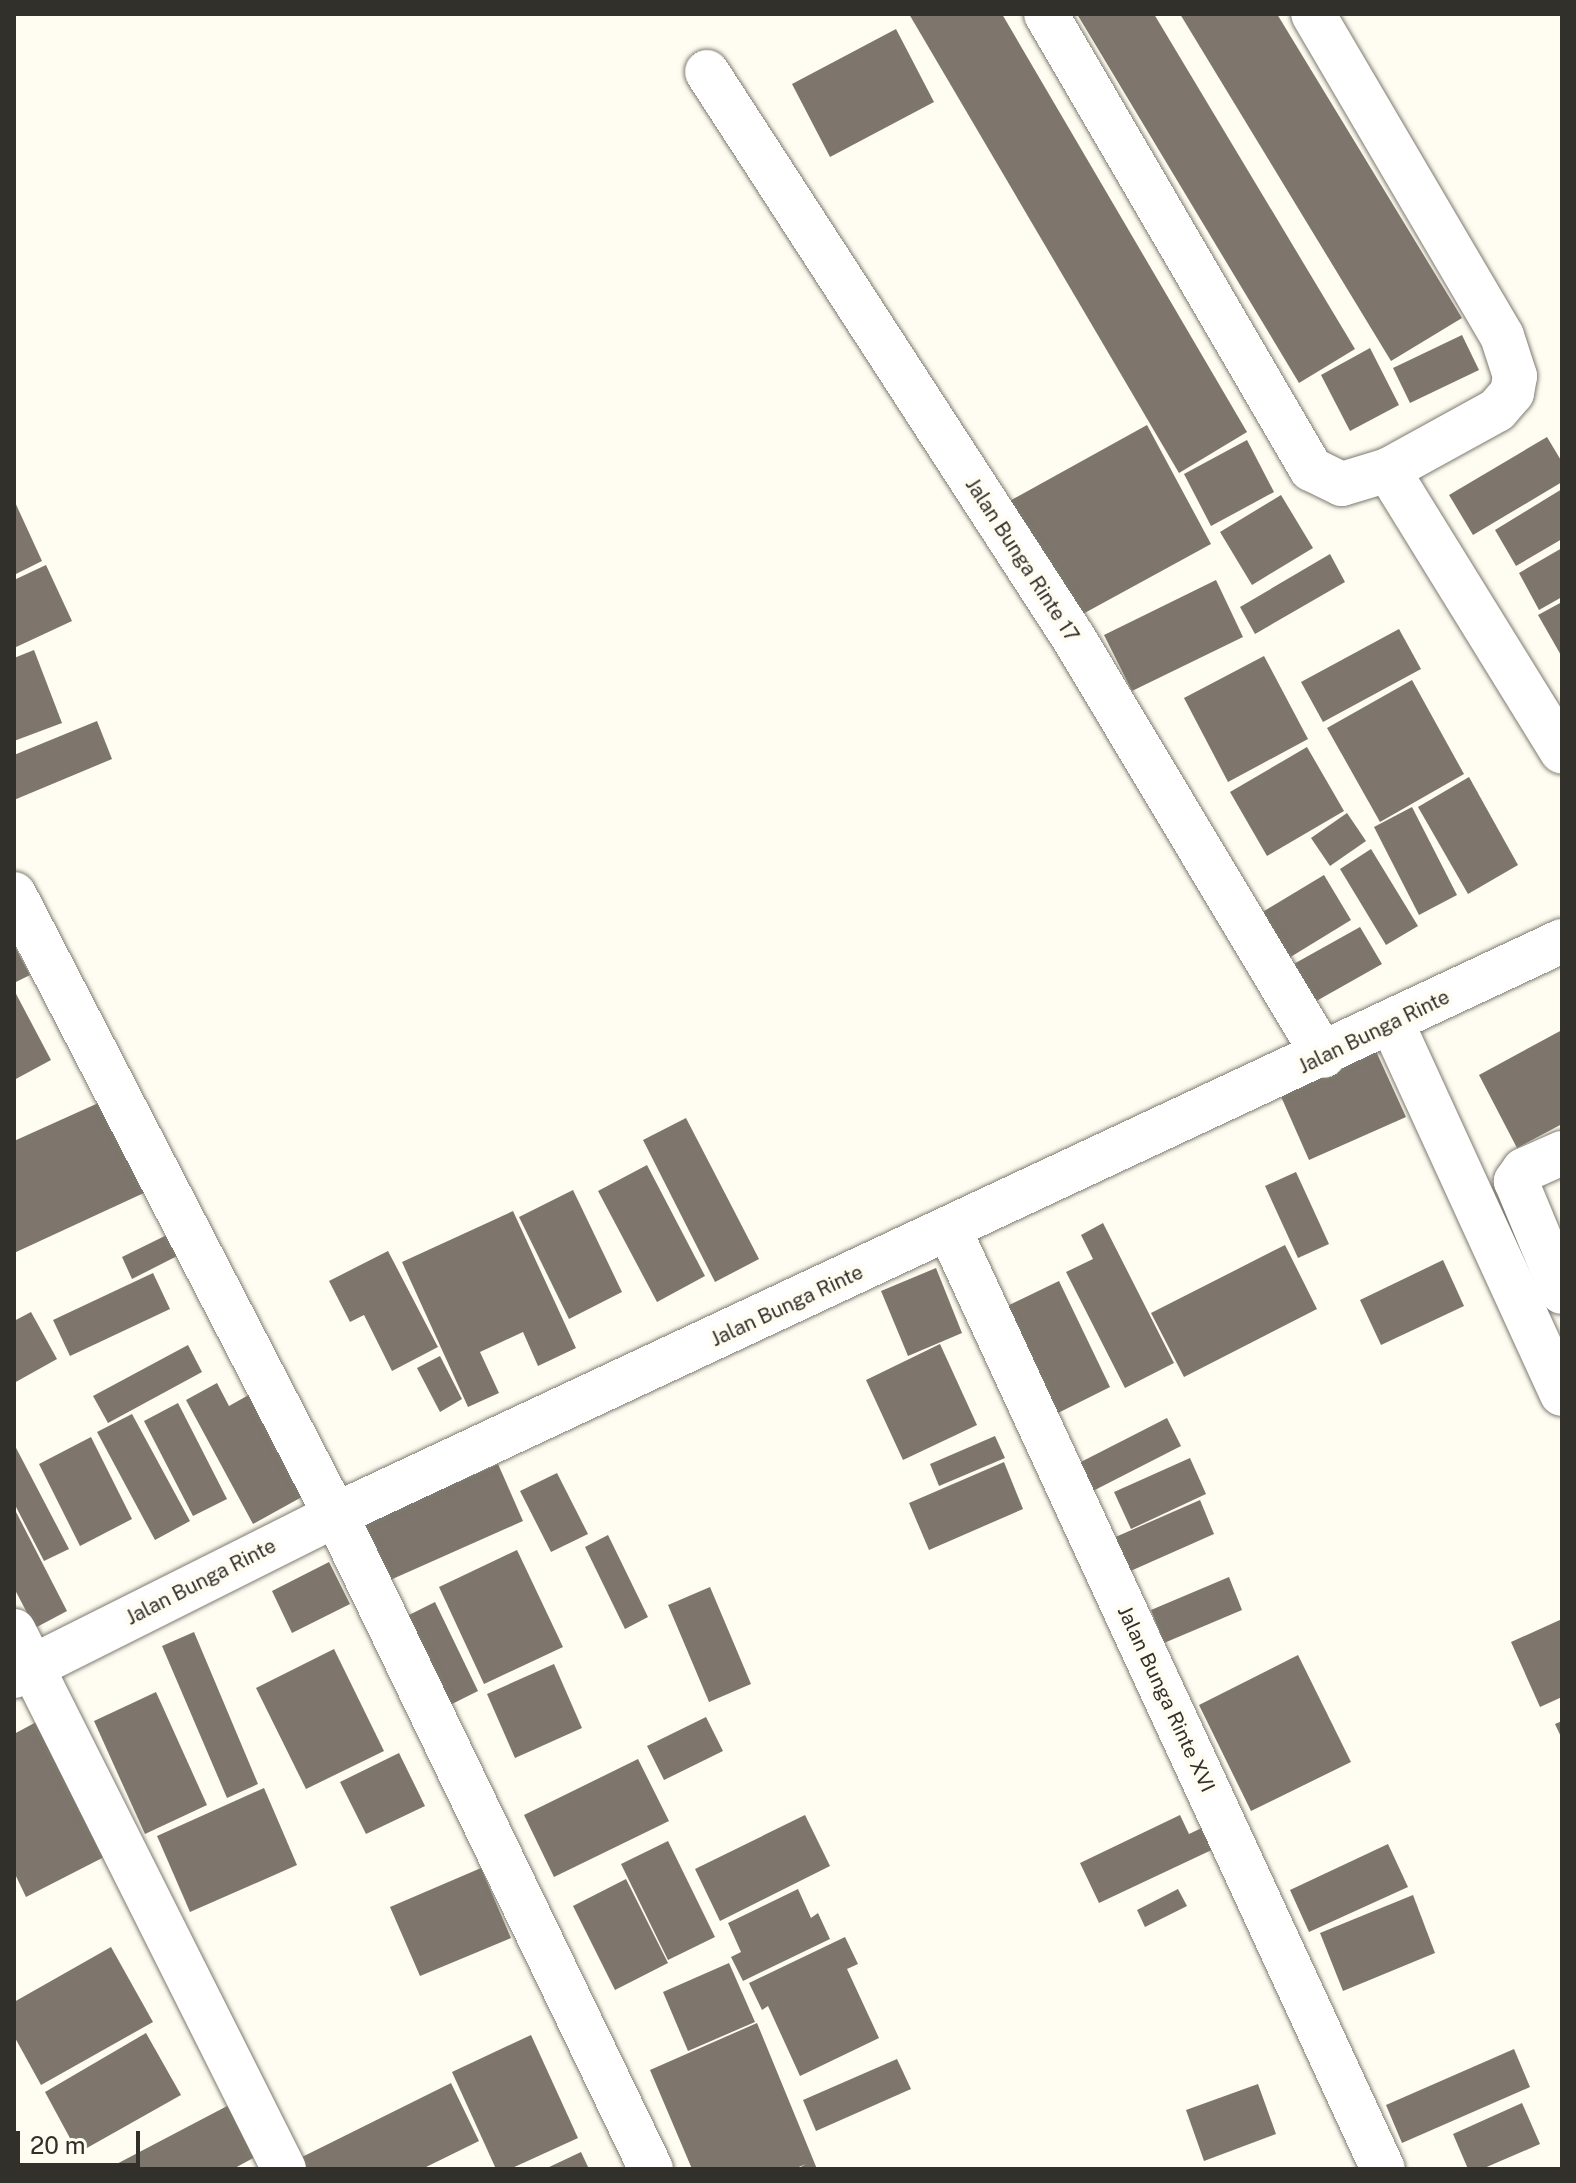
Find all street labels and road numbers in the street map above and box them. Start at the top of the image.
street label: Jalan Bunga Rinte 17 [960,474,1084,646]
street label: Jalan Bunga Rinte [1294,985,1454,1079]
street label: Jalan Bunga Rinte [707,1260,867,1352]
street label: Jalan Bunga Rinte [122,1534,280,1630]
street label: Jalan Bunga Rinte XVI [1112,1602,1220,1796]

